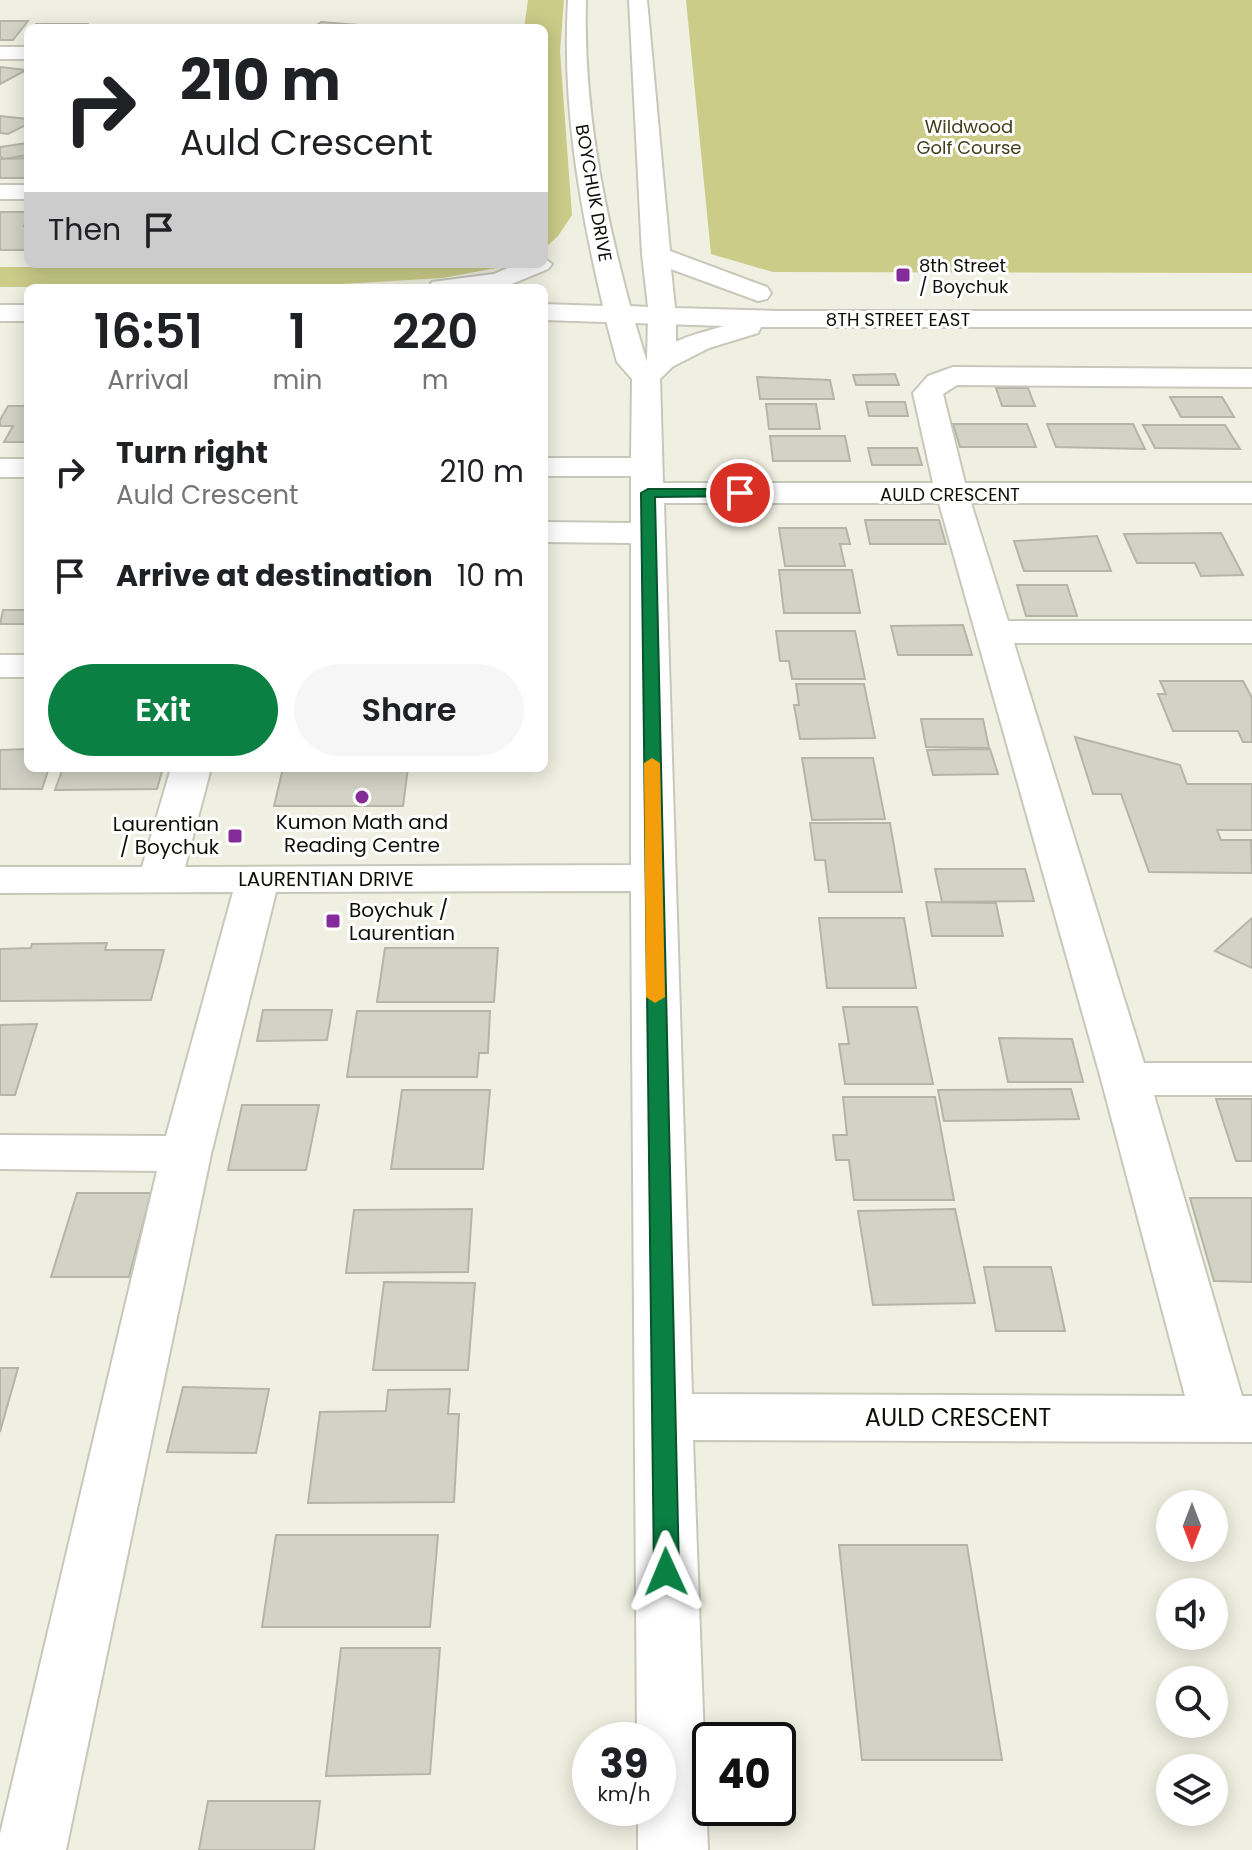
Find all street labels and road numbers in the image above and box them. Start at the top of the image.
street label: BOYCHUK DRIVE [570,122,618,264]
street label: 8TH STREET EAST [826,307,970,332]
street label: AULD CRESCENT [880,482,1020,507]
street label: LAURENTIAN DRIVE [238,865,414,893]
street label: AULD CRESCENT [865,1401,1051,1434]

